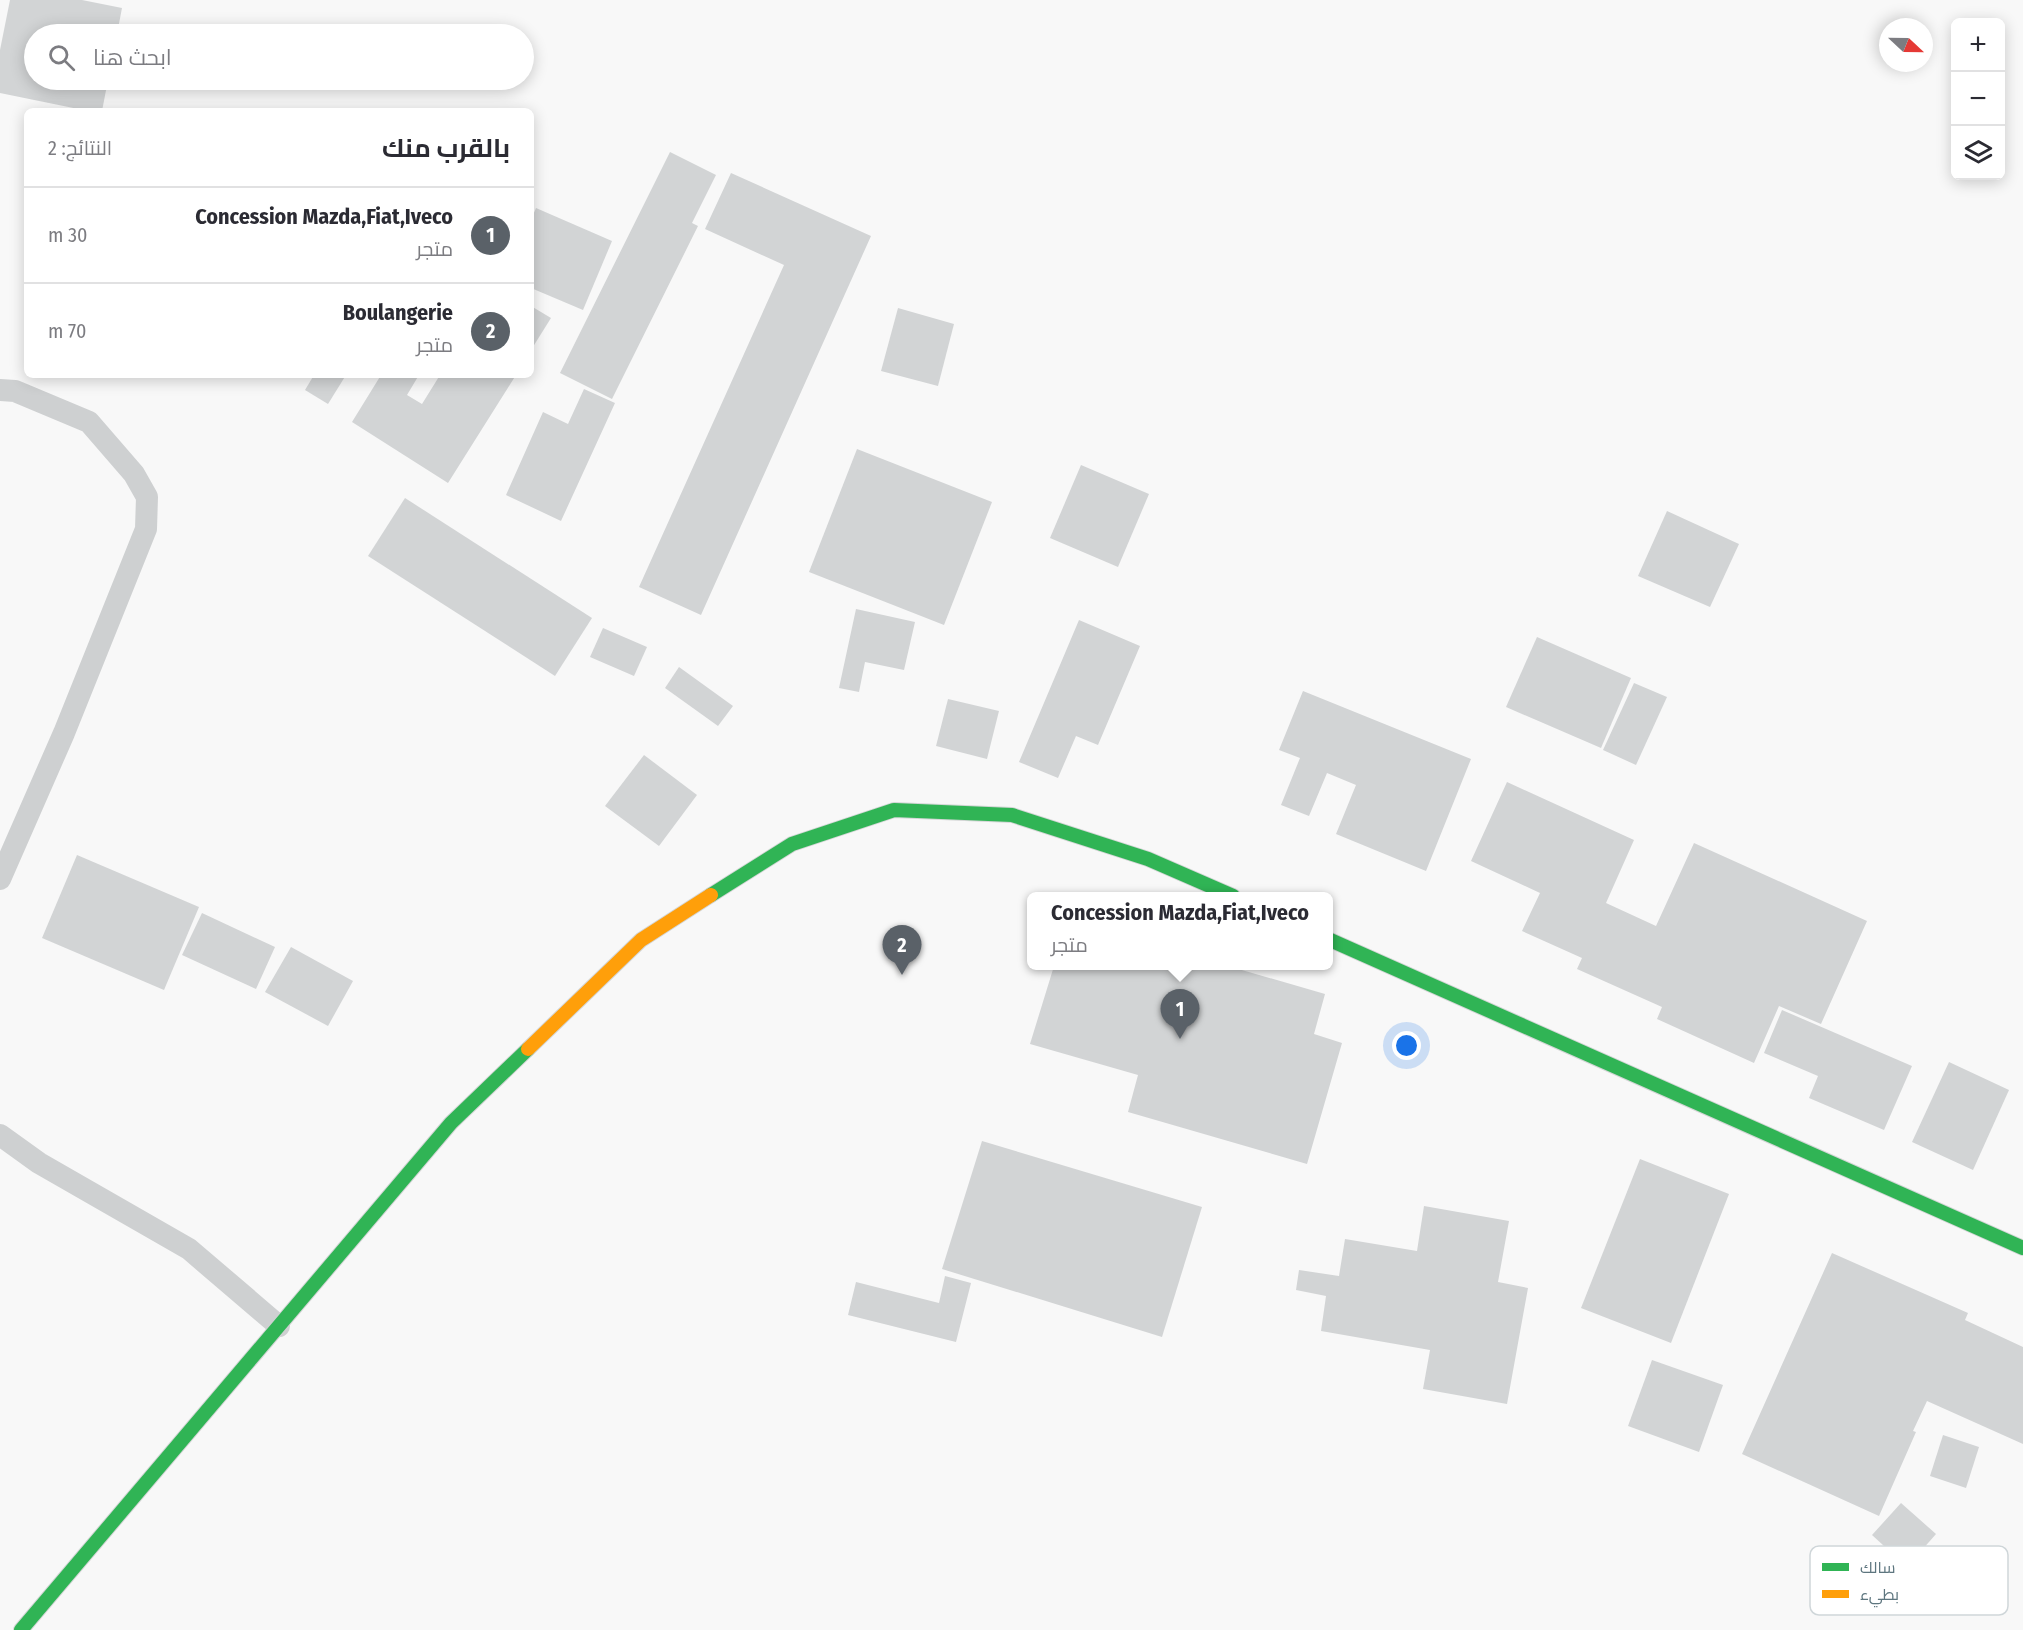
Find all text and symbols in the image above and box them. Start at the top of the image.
north arrow [1879,18,1933,72]
map controls [1951,18,2005,180]
button: + [1951,18,2005,72]
search box [24,24,534,90]
icon: search [45,41,78,74]
text: ابحث هنا [93,44,172,71]
button: − [1951,72,2005,126]
button: layers [1951,126,2005,180]
text: بالقرب منك [382,133,510,164]
text: النتائج: 2 [48,136,112,160]
text: Concession Mazda,Fiat,Iveco [195,203,453,230]
text: 30 m [48,223,88,247]
text: 1 [486,223,495,247]
text: متجر [416,237,453,261]
text: Boulangerie [343,299,453,326]
text: 70 m [48,319,86,343]
text: 2 [486,319,495,343]
text: متجر [416,333,453,357]
popup [1027,892,1333,970]
text: Concession Mazda,Fiat,Iveco [1051,899,1309,926]
pin: 2 [882,926,922,975]
text: متجر [1051,933,1088,957]
pin: 1 [1160,990,1200,1039]
your location [1392,1031,1421,1060]
legend [1810,1546,2008,1615]
text: سالك [1860,1558,1895,1577]
text: بطيء [1860,1585,1899,1608]

